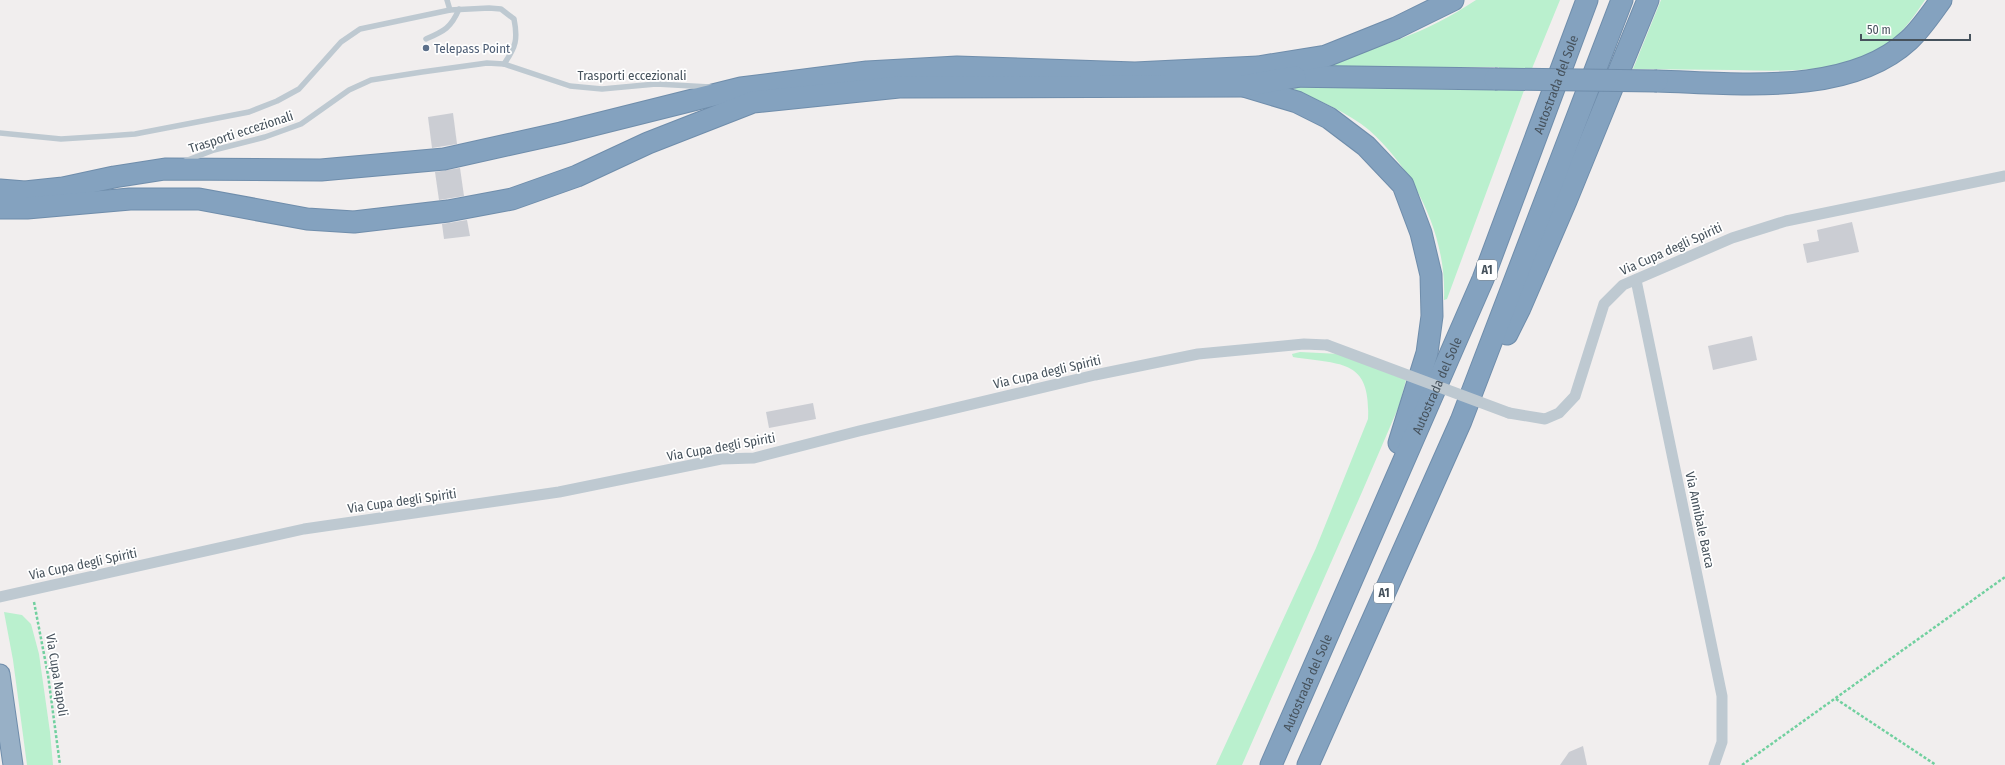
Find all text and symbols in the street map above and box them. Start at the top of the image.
scale bar [1861,16,1970,42]
text: 50 m [1867,23,1891,37]
street label: Autostrada del Sole [1530,33,1581,136]
place label: Telepass Point [434,41,511,56]
marker: Telepass Point [421,43,431,53]
street label: Trasporti eccezionali [578,68,686,83]
street label: Trasporti eccezionali [187,108,295,156]
street label: Via Cupa degli Spiriti [1618,220,1724,278]
road number: A1 [1477,260,1497,280]
street label: Autostrada del Sole [1409,335,1464,436]
street label: Via Cupa degli Spiriti [992,352,1102,392]
street label: Via Cupa degli Spiriti [666,430,776,464]
street label: Via Annibale Barca [1682,470,1718,570]
street label: Via Cupa degli Spiriti [347,486,457,516]
street label: Via Cupa degli Spiriti [28,545,138,583]
road number: A1 [1374,583,1394,603]
street label: Autostrada del Sole [1279,632,1335,733]
street label: Via Cupa Napoli [43,633,71,717]

